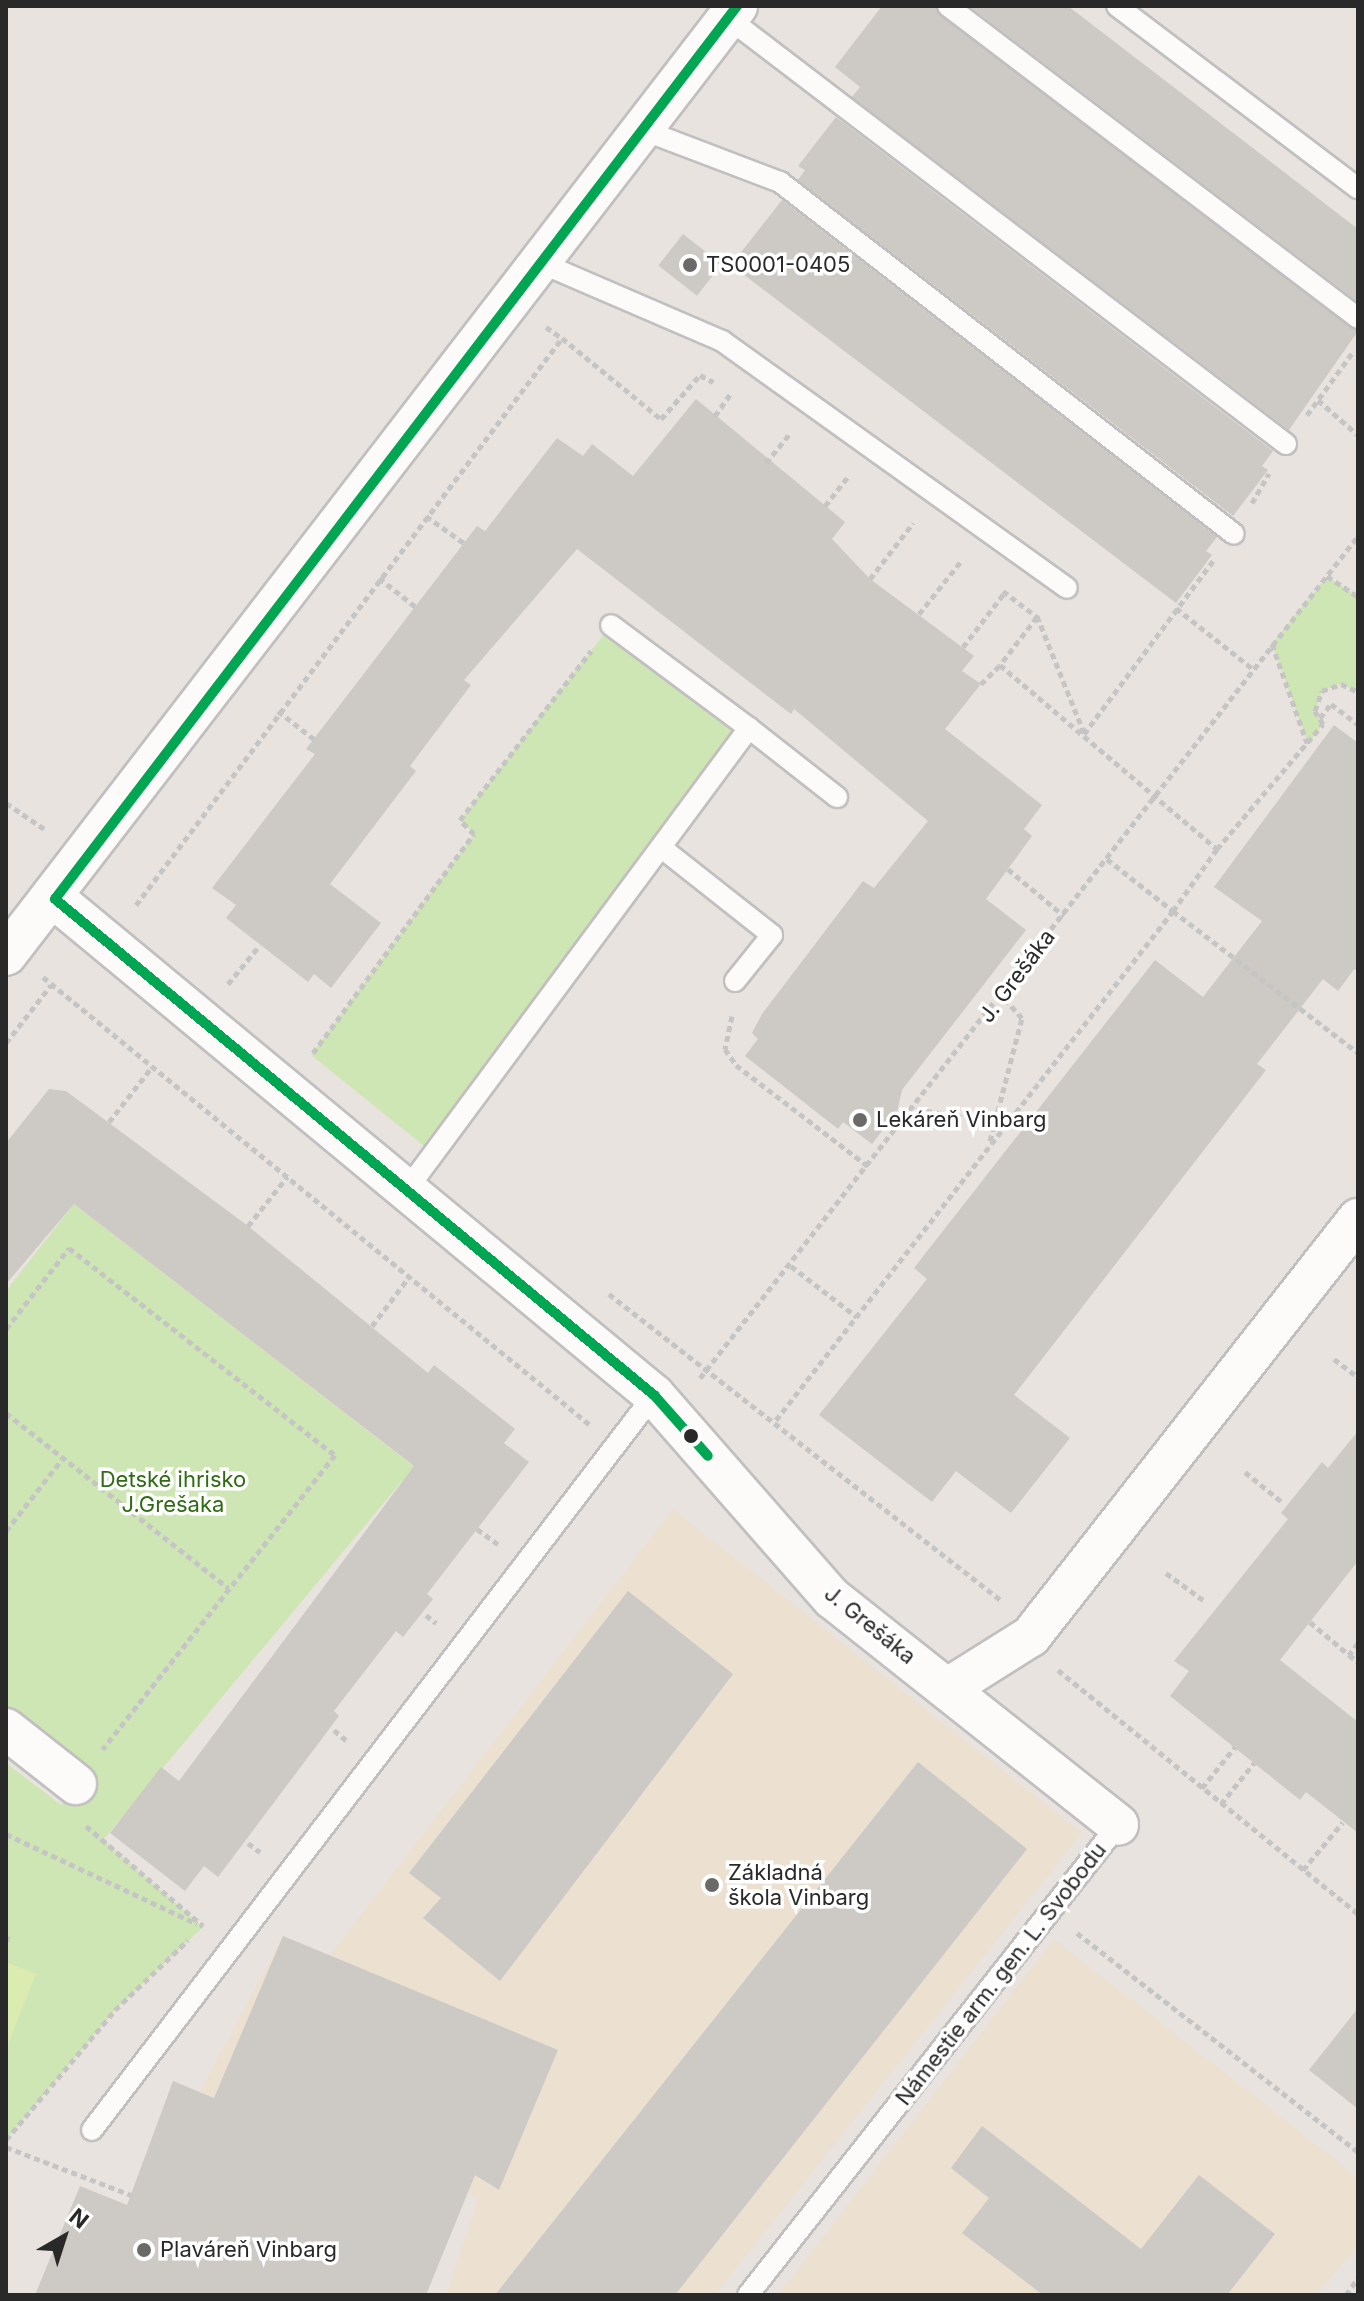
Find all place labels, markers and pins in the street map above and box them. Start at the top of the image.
place label: TS0001-0405 [706,252,850,278]
marker: TS0001-0405 [681,256,699,274]
place label: Lekáreň Vinbarg [876,1107,1047,1133]
marker: Lekáreň Vinbarg [851,1111,869,1129]
unlabelled marker [683,1428,699,1444]
place label: Základná škola Vinbarg [728,1859,869,1910]
marker: Základná škola Vinbarg [703,1876,721,1894]
place label: Plaváreň Vinbarg [160,2237,337,2263]
marker: Plaváreň Vinbarg [135,2241,153,2259]

